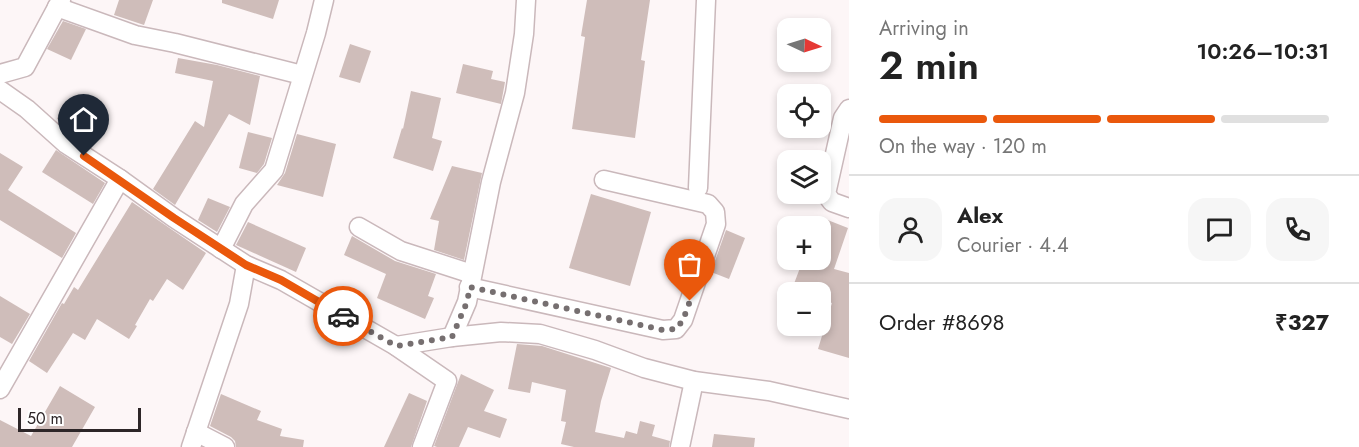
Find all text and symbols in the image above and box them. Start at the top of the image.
text: Arriving in [879,14,969,43]
north arrow [777,18,831,72]
map controls [777,18,831,336]
text: 10:26–10:31 [1196,35,1329,67]
text: 2 min [879,37,979,94]
button: locate [777,84,831,138]
pin [58,94,109,156]
icon: home [67,103,100,136]
text: On the way · 120 m [879,132,1047,161]
button: layers [777,150,831,204]
button: person [879,198,942,261]
button: chat [1188,198,1251,261]
button: phone [1266,198,1329,261]
text: Alex [957,199,1003,231]
button: + [777,216,831,270]
text: Courier · 4.4 [957,231,1069,260]
pin [664,239,715,301]
icon: bag [673,248,706,281]
button: − [777,282,831,336]
courier [313,286,373,346]
icon: car [327,300,360,333]
text: Order #8698 [879,306,1005,338]
text: ₹327 [1275,306,1329,338]
scale bar [18,405,141,432]
text: 50 m [27,407,63,430]

